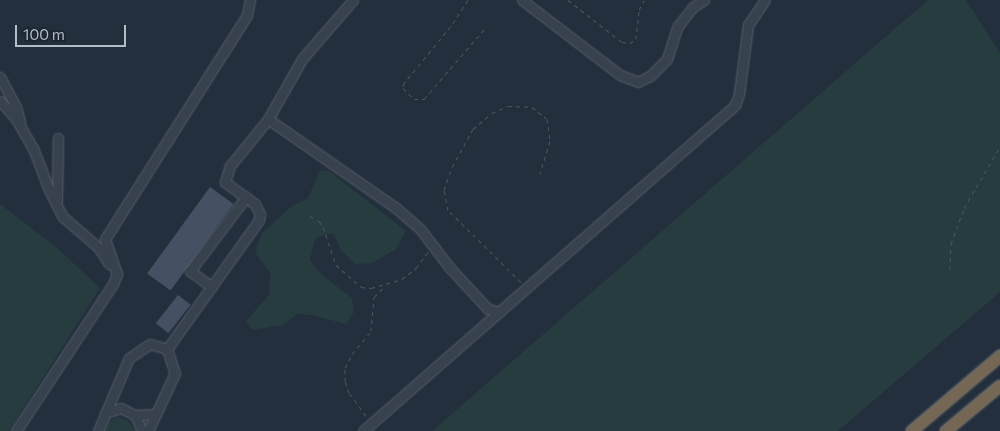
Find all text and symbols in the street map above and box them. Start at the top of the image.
scale bar [18,15,129,47]
text: 100 m [23,25,65,43]

